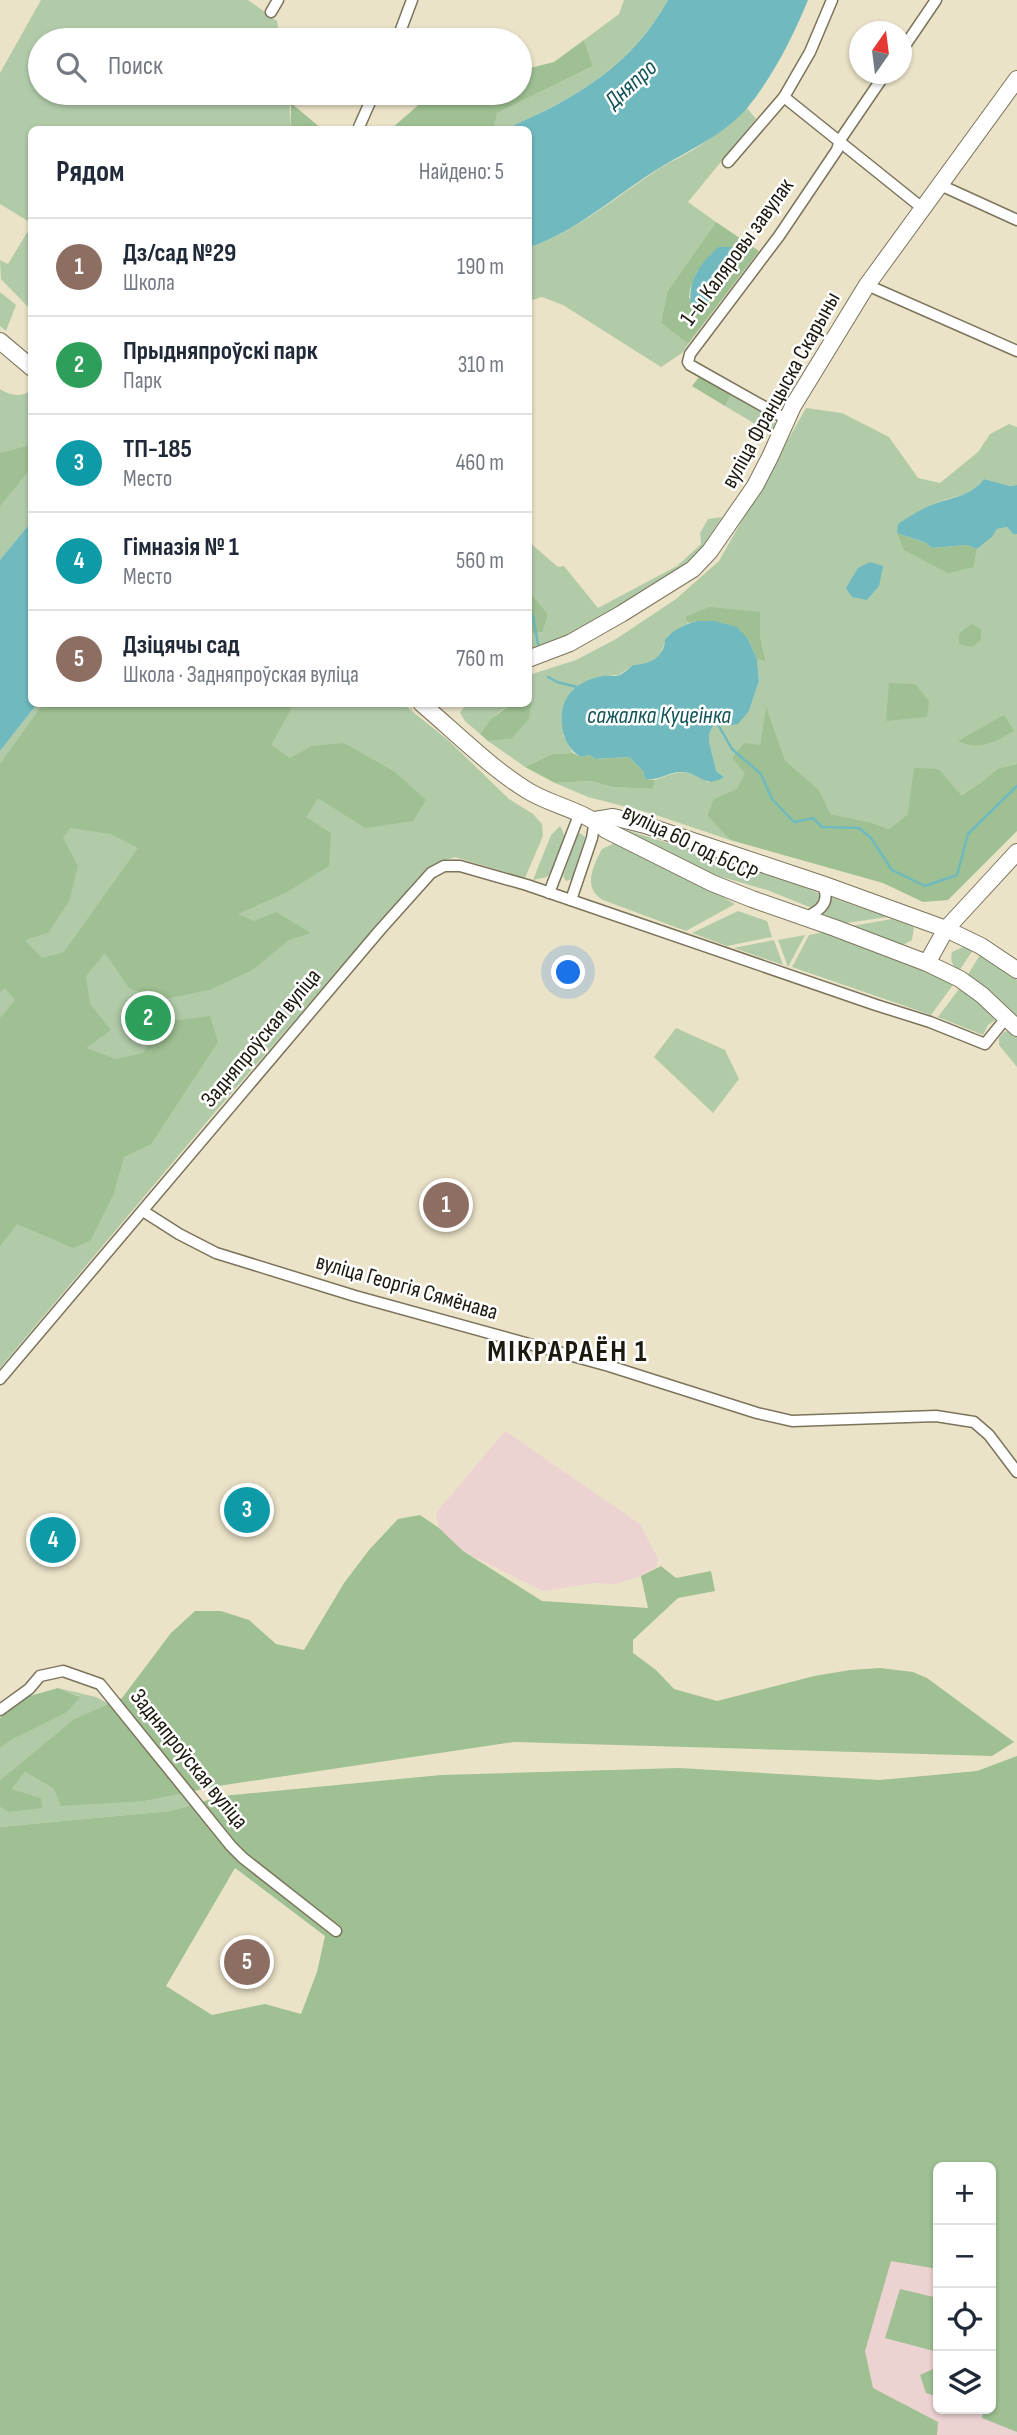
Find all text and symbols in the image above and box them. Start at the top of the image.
north arrow [849,21,912,84]
search box [28,28,532,105]
icon: search [52,48,90,86]
text: Поиск [108,51,163,82]
water label: Дняпро [598,53,663,115]
text: Рядом [56,154,124,190]
text: Найдено: 5 [419,158,504,186]
street label: 1-ы Каляровы завулак [674,173,800,331]
text: Дз/сад №29 [123,238,236,269]
text: 1 [74,253,84,281]
text: 190 m [457,253,504,281]
text: Школа [123,269,175,297]
street label: вуліца Францыска Скарыны [715,287,847,493]
text: Прыдняпроўскі парк [123,336,318,367]
text: 2 [74,351,84,379]
text: 310 m [458,351,504,379]
text: Парк [123,367,162,395]
text: ТП-185 [123,434,192,465]
text: 3 [74,449,84,477]
text: 460 m [456,449,504,477]
text: Место [123,465,172,493]
text: Гімназія № 1 [123,532,239,563]
text: 4 [74,547,84,575]
text: 560 m [456,547,504,575]
text: Место [123,563,172,591]
text: Дзіцячы сад [123,630,240,661]
text: 5 [74,645,84,673]
text: 760 m [456,645,504,673]
text: Школа · Задняпроўская вуліца [123,661,359,689]
water label: сажалка Куцеінка [587,701,731,730]
street label: вуліца 60 год БССР [618,798,762,888]
your location [551,955,585,989]
street label: Задняпроўская вуліца [195,963,327,1113]
pin: 2 [125,992,171,1044]
pin: 1 [423,1179,469,1231]
street label: вуліца Георгія Сямёнава [313,1248,501,1326]
district label: МІКРАРАЁН 1 [487,1334,649,1370]
pin: 3 [224,1484,270,1536]
pin: 4 [30,1514,76,1566]
street label: Задняпроўская вуліца [124,1683,254,1835]
pin: 5 [224,1936,270,1988]
map controls [933,2162,996,2414]
button: + [933,2162,996,2225]
button: − [933,2225,996,2288]
button: locate [933,2288,996,2351]
button: layers [933,2351,996,2414]

